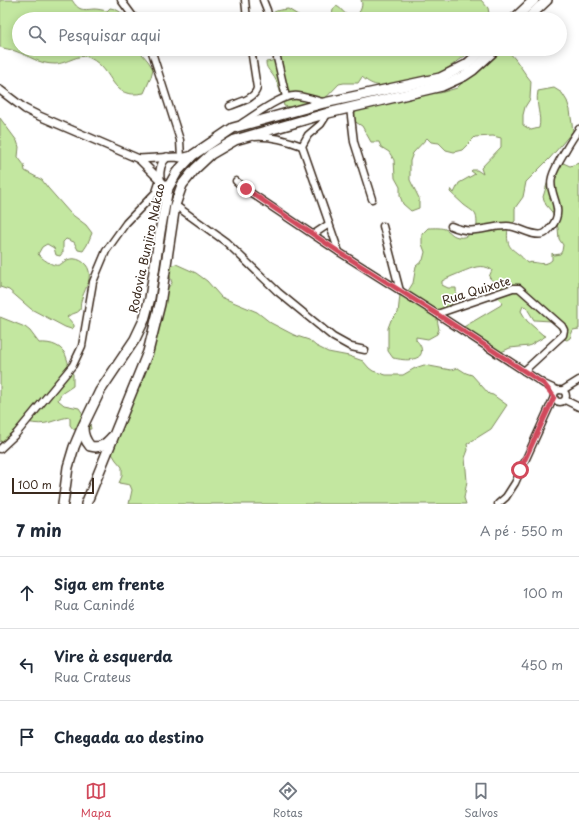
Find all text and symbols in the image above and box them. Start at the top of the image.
search box [12,12,567,56]
icon: search [26,23,48,45]
text: Pesquisar aqui [58,23,161,46]
route end [237,180,255,198]
street label: Rodovia Bunjiro Nakao [123,181,169,315]
street label: Rua Quixote [440,271,512,309]
route start [511,461,529,479]
scale bar [12,476,94,495]
text: 100 m [18,476,52,493]
text: 7 min [16,517,62,543]
text: A pé · 550 m [480,521,563,540]
text: Siga em frente [54,572,164,595]
icon: ahead [16,582,38,604]
text: 100 m [523,583,563,602]
text: Rua Canindé [54,595,135,614]
text: Vire à esquerda [54,644,173,667]
icon: left [16,654,38,676]
text: 450 m [521,655,563,674]
text: Rua Crateus [54,667,131,686]
text: Chegada ao destino [54,725,204,748]
icon: arrive [16,726,38,748]
tab: Mapa [81,780,111,821]
tab: Rotas [273,780,303,821]
tab: Salvos [464,780,498,821]

